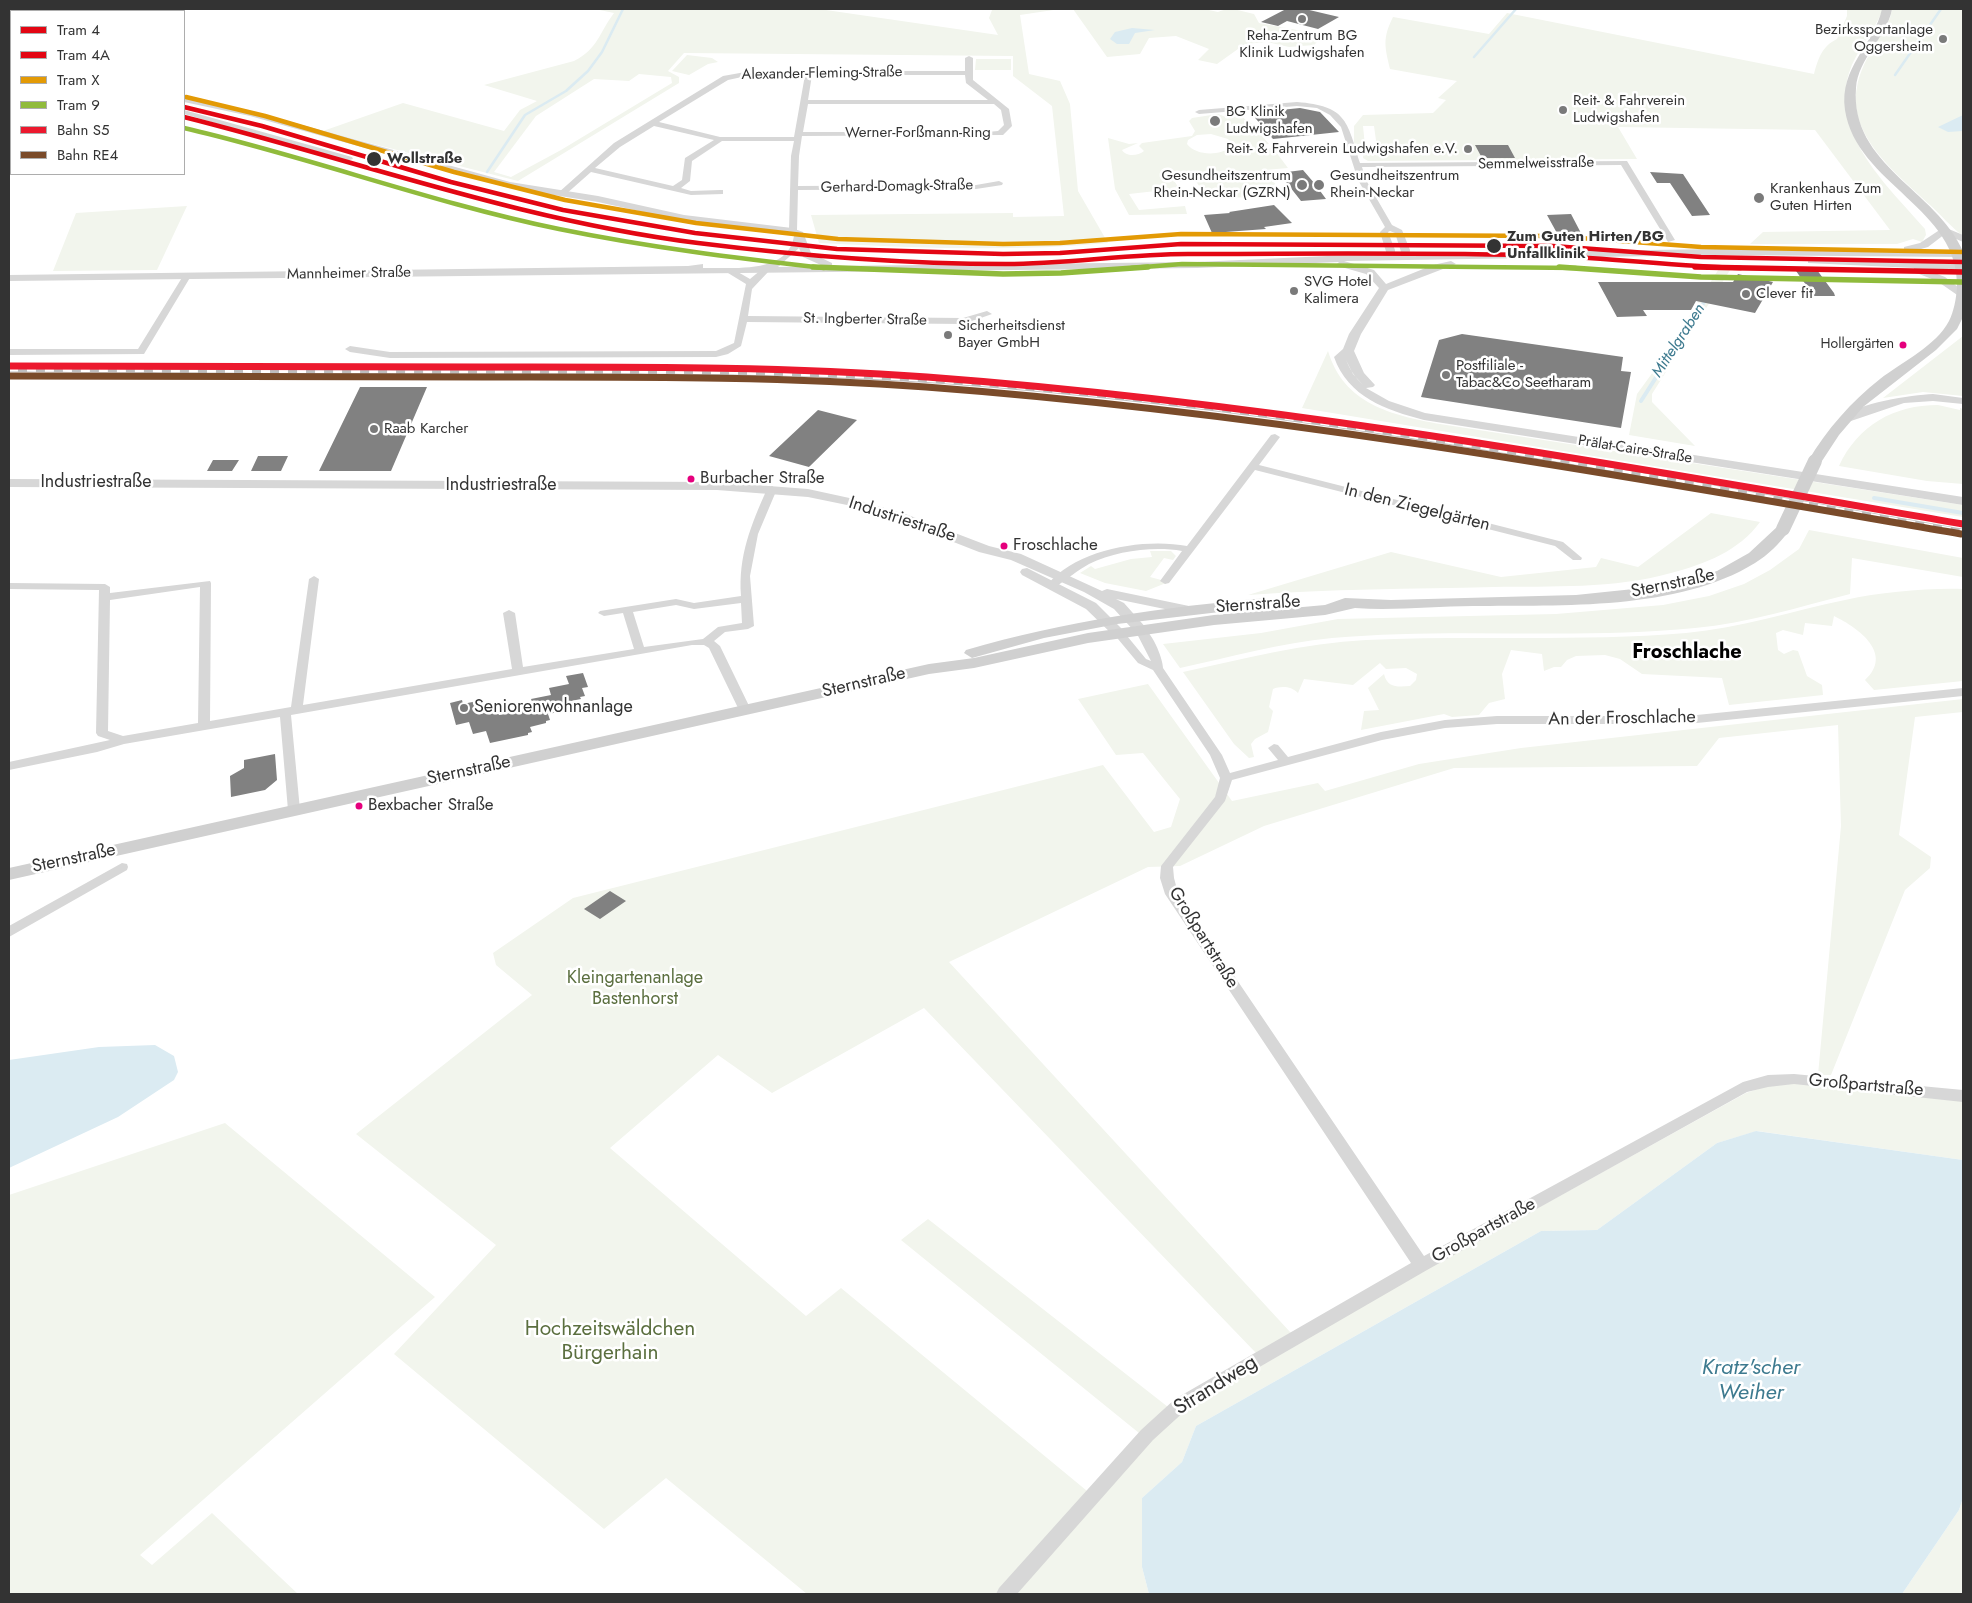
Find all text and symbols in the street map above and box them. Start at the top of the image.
legend [10,10,185,175]
marker: Reha-Zentrum BG Klinik Ludwigshafen [1296,13,1308,25]
text: Tram 4 [57,19,100,41]
place label: Bezirkssportanlage Oggersheim [1815,21,1933,56]
place label: Reha-Zentrum BG Klinik Ludwigshafen [1239,27,1365,62]
marker: Bezirkssportanlage Oggersheim [1937,33,1949,45]
text: Tram 4A [57,44,110,66]
street label: Alexander-Fleming-Straße [741,64,903,84]
text: Tram X [57,69,100,91]
place label: Reit- & Fahrverein Ludwigshafen [1573,92,1685,127]
text: Tram 9 [57,94,100,116]
place label: BG Klinik Ludwigshafen [1226,103,1313,138]
marker: Reit- & Fahrverein Ludwigshafen [1557,104,1569,116]
marker: BG Klinik Ludwigshafen [1208,114,1222,128]
text: Bahn S5 [57,119,110,141]
street label: Werner-Forßmann-Ring [845,124,991,142]
place label: Reit- & Fahrverein Ludwigshafen e.V. [1226,140,1458,158]
marker: Reit- & Fahrverein Ludwigshafen e.V. [1462,143,1474,155]
text: Bahn RE4 [57,144,118,166]
marker: Wollstraße [365,150,383,168]
place label: Wollstraße [387,150,462,168]
street label: Semmelweisstraße [1478,154,1594,174]
place label: Gesundheitszentrum Rhein-Neckar (GZRN) [1153,167,1291,202]
place label: Gesundheitszentrum Rhein-Neckar [1330,167,1459,202]
street label: Gerhard-Domagk-Straße [821,177,973,197]
marker: Gesundheitszentrum Rhein-Neckar (GZRN) [1295,178,1309,192]
marker: Gesundheitszentrum Rhein-Neckar [1312,178,1326,192]
place label: Krankenhaus Zum Guten Hirten [1770,180,1881,215]
marker: Krankenhaus Zum Guten Hirten [1752,191,1766,205]
place label: Zum Guten Hirten/BG Unfallklinik [1507,228,1664,263]
marker: Zum Guten Hirten/BG Unfallklinik [1485,237,1503,255]
street label: Mannheimer Straße [287,264,411,284]
place label: SVG Hotel Kalimera [1304,273,1372,308]
marker: SVG Hotel Kalimera [1288,285,1300,297]
place label: Clever fit [1756,285,1813,303]
marker: Clever fit [1740,288,1752,300]
water label: Mittelgraben [1648,301,1710,381]
street label: St. Ingberter Straße [803,310,927,330]
place label: Sicherheitsdienst Bayer GmbH [958,317,1065,352]
marker: Sicherheitsdienst Bayer GmbH [942,329,954,341]
place label: Hollergärten [1821,337,1894,353]
marker: Hollergärten [1898,340,1908,350]
place label: Postfiliale - Tabac&Co Seetharam [1456,357,1591,392]
marker: Postfiliale - Tabac&Co Seetharam [1440,369,1452,381]
place label: Raab Karcher [384,420,468,438]
marker: Raab Karcher [368,423,380,435]
street label: Prälat-Caire-Straße [1577,432,1693,468]
place label: Burbacher Straße [700,469,825,489]
street label: Industriestraße [40,472,152,494]
marker: Burbacher Straße [686,474,696,484]
street label: Industriestraße [445,475,557,497]
street label: In den Ziegelgärten [1342,479,1492,537]
street label: Industriestraße [846,493,958,547]
place label: Froschlache [1013,536,1098,556]
marker: Froschlache [999,541,1009,551]
street label: Sternstraße [1629,565,1717,603]
street label: Sternstraße [1215,591,1301,619]
district label: Froschlache [1632,641,1742,665]
street label: Sternstraße [820,663,908,703]
place label: Seniorenwohnanlage [474,697,633,719]
marker: Seniorenwohnanlage [458,702,470,714]
street label: An der Froschlache [1548,707,1696,731]
street label: Sternstraße [425,752,513,790]
place label: Bexbacher Straße [368,796,493,816]
marker: Bexbacher Straße [354,801,364,811]
street label: Sternstraße [30,840,118,878]
street label: Großpartstraße [1163,883,1243,993]
park label: Kleingartenanlage Bastenhorst [567,968,703,1011]
street label: Großpartstraße [1808,1070,1924,1102]
street label: Großpartstraße [1428,1194,1540,1268]
park label: Hochzeitswäldchen Bürgerhain [525,1317,695,1367]
street label: Strandweg [1170,1351,1262,1421]
water label: Kratz'scher Weiher [1702,1356,1800,1408]

